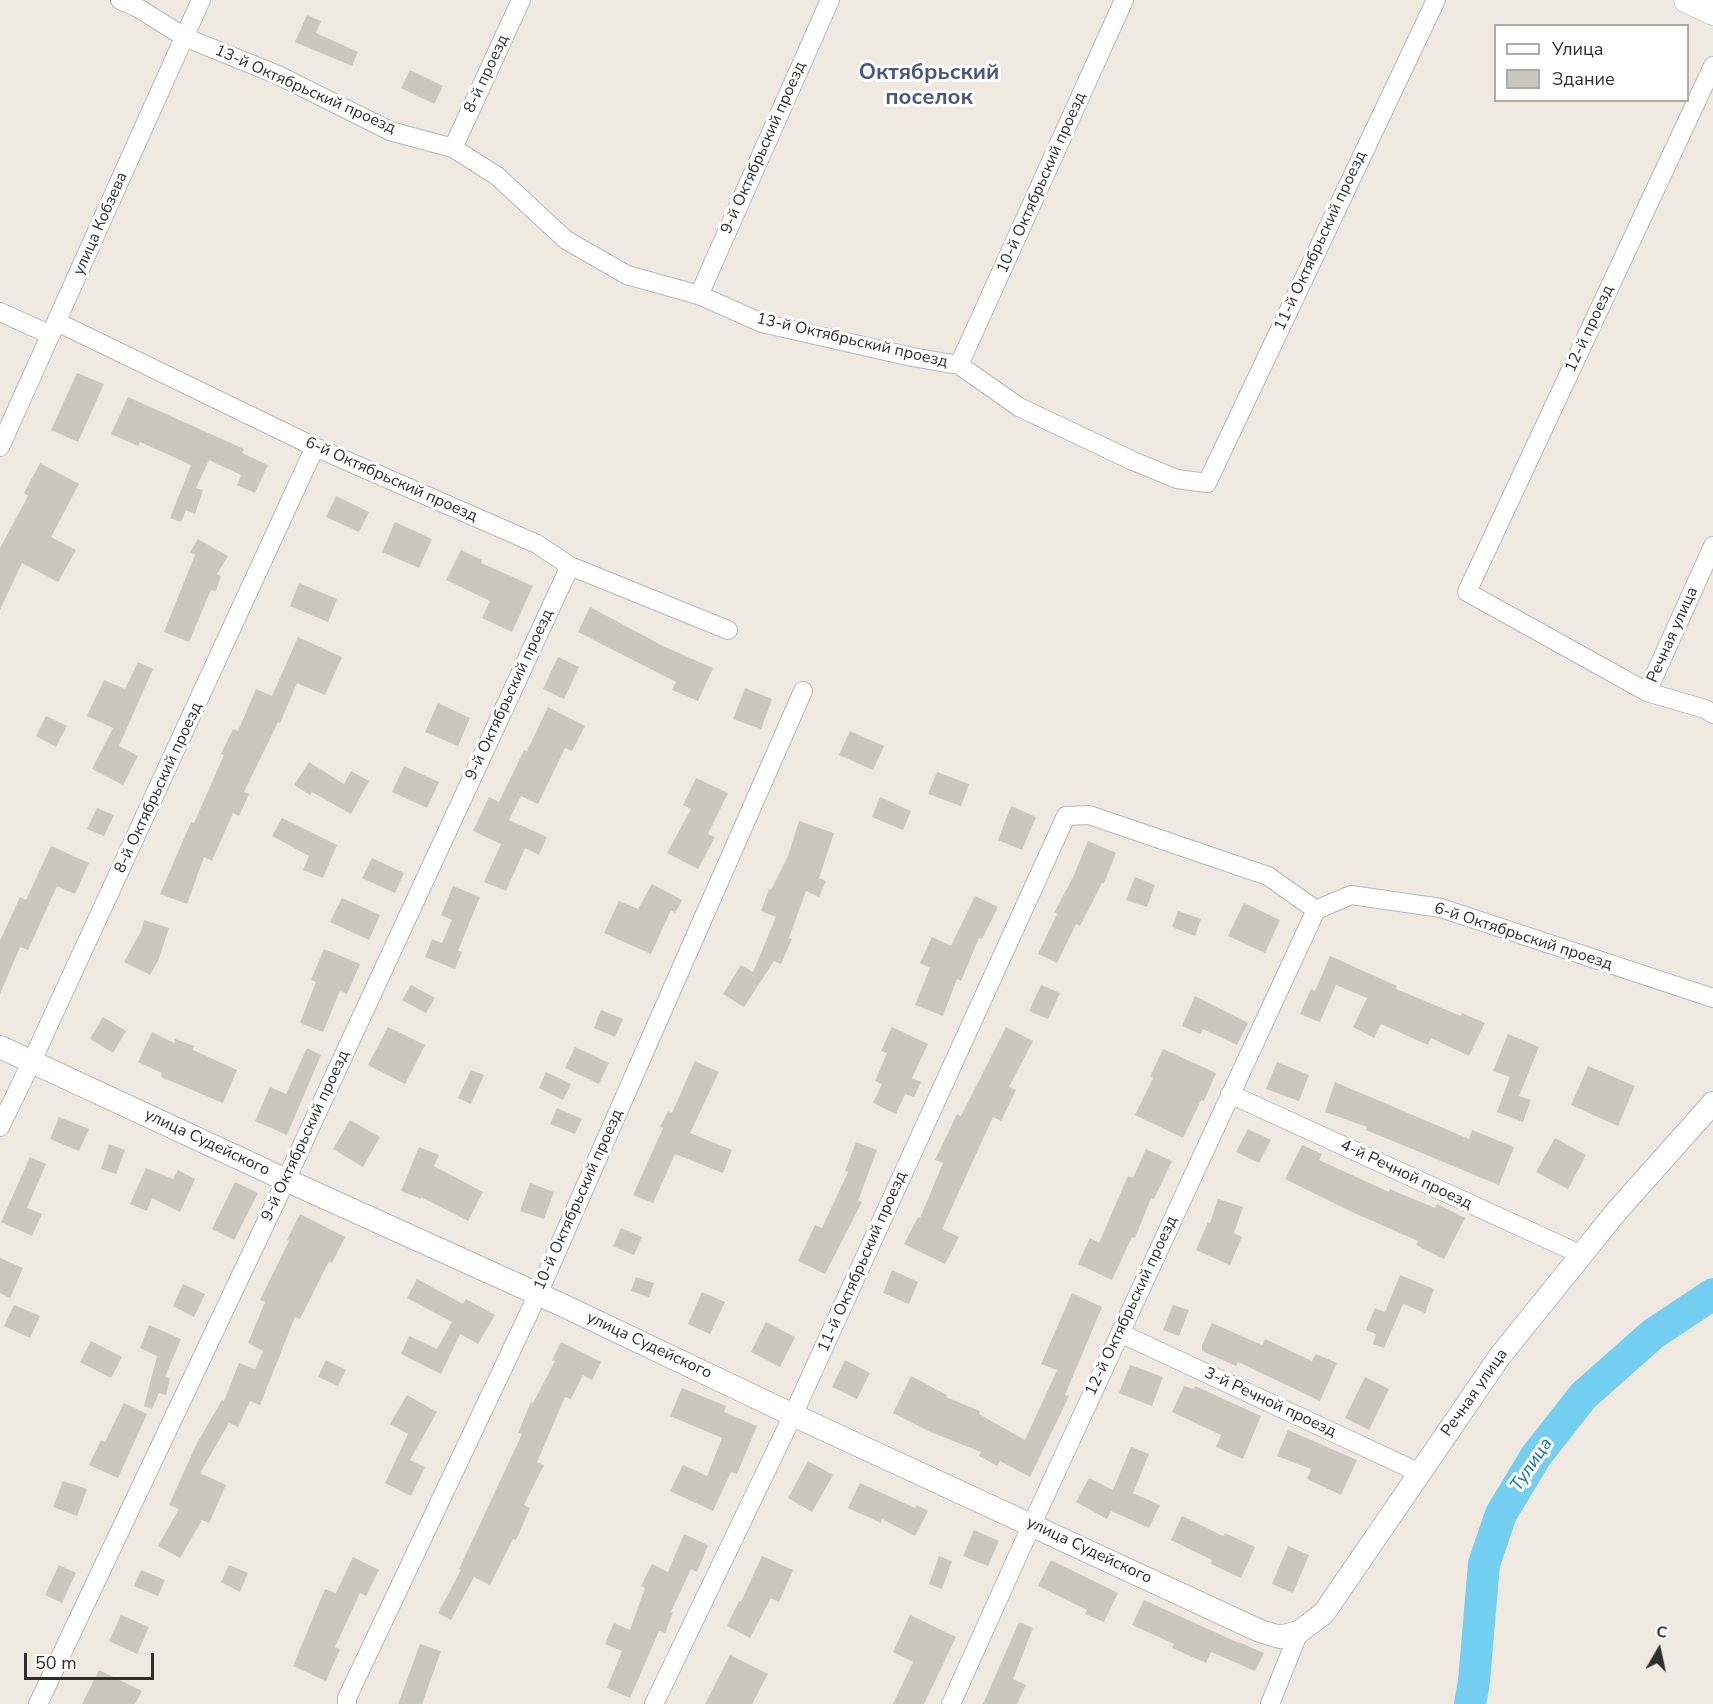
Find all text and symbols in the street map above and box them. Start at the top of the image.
legend [1494,24,1689,102]
street label: 8-й проезд [461,32,513,116]
text: Улица [1552,37,1603,61]
street label: 13-й Октябрьский проезд [212,41,398,139]
street label: 9-й Октябрьский проезд [717,59,811,237]
district label: Октябрьский поселок [859,61,999,112]
text: Здание [1552,67,1615,91]
street label: 10-й Октябрьский проезд [993,90,1091,276]
street label: 11-й Октябрьский проезд [1271,148,1371,334]
street label: улица Кобзева [70,169,132,279]
street label: 12-й проезд [1562,283,1618,375]
street label: 13-й Октябрьский проезд [754,310,950,372]
street label: 6-й Октябрьский проезд [302,433,480,527]
street label: Речная улица [1643,584,1703,686]
street label: 9-й Октябрьский проезд [462,607,558,783]
street label: 8-й Октябрьский проезд [111,700,207,876]
street label: 6-й Октябрьский проезд [1431,899,1615,975]
street label: 9-й Октябрьский проезд [258,1048,354,1224]
street label: улица Судейского [141,1106,273,1180]
street label: 10-й Октябрьский проезд [530,1107,628,1293]
street label: 4-й Речной проезд [1337,1136,1475,1214]
street label: 11-й Октябрьский проезд [814,1169,912,1355]
street label: 12-й Октябрьский проезд [1082,1213,1182,1399]
street label: улица Судейского [583,1309,715,1383]
street label: Речная улица [1438,1345,1512,1441]
street label: 3-й Речной проезд [1201,1364,1339,1442]
water label: Тулица [1506,1434,1558,1496]
street label: улица Судейского [1023,1514,1155,1588]
north arrow [1629,1620,1689,1680]
text: С [1655,1621,1669,1644]
scale bar [27,1641,158,1679]
text: 50 m [35,1651,77,1675]

